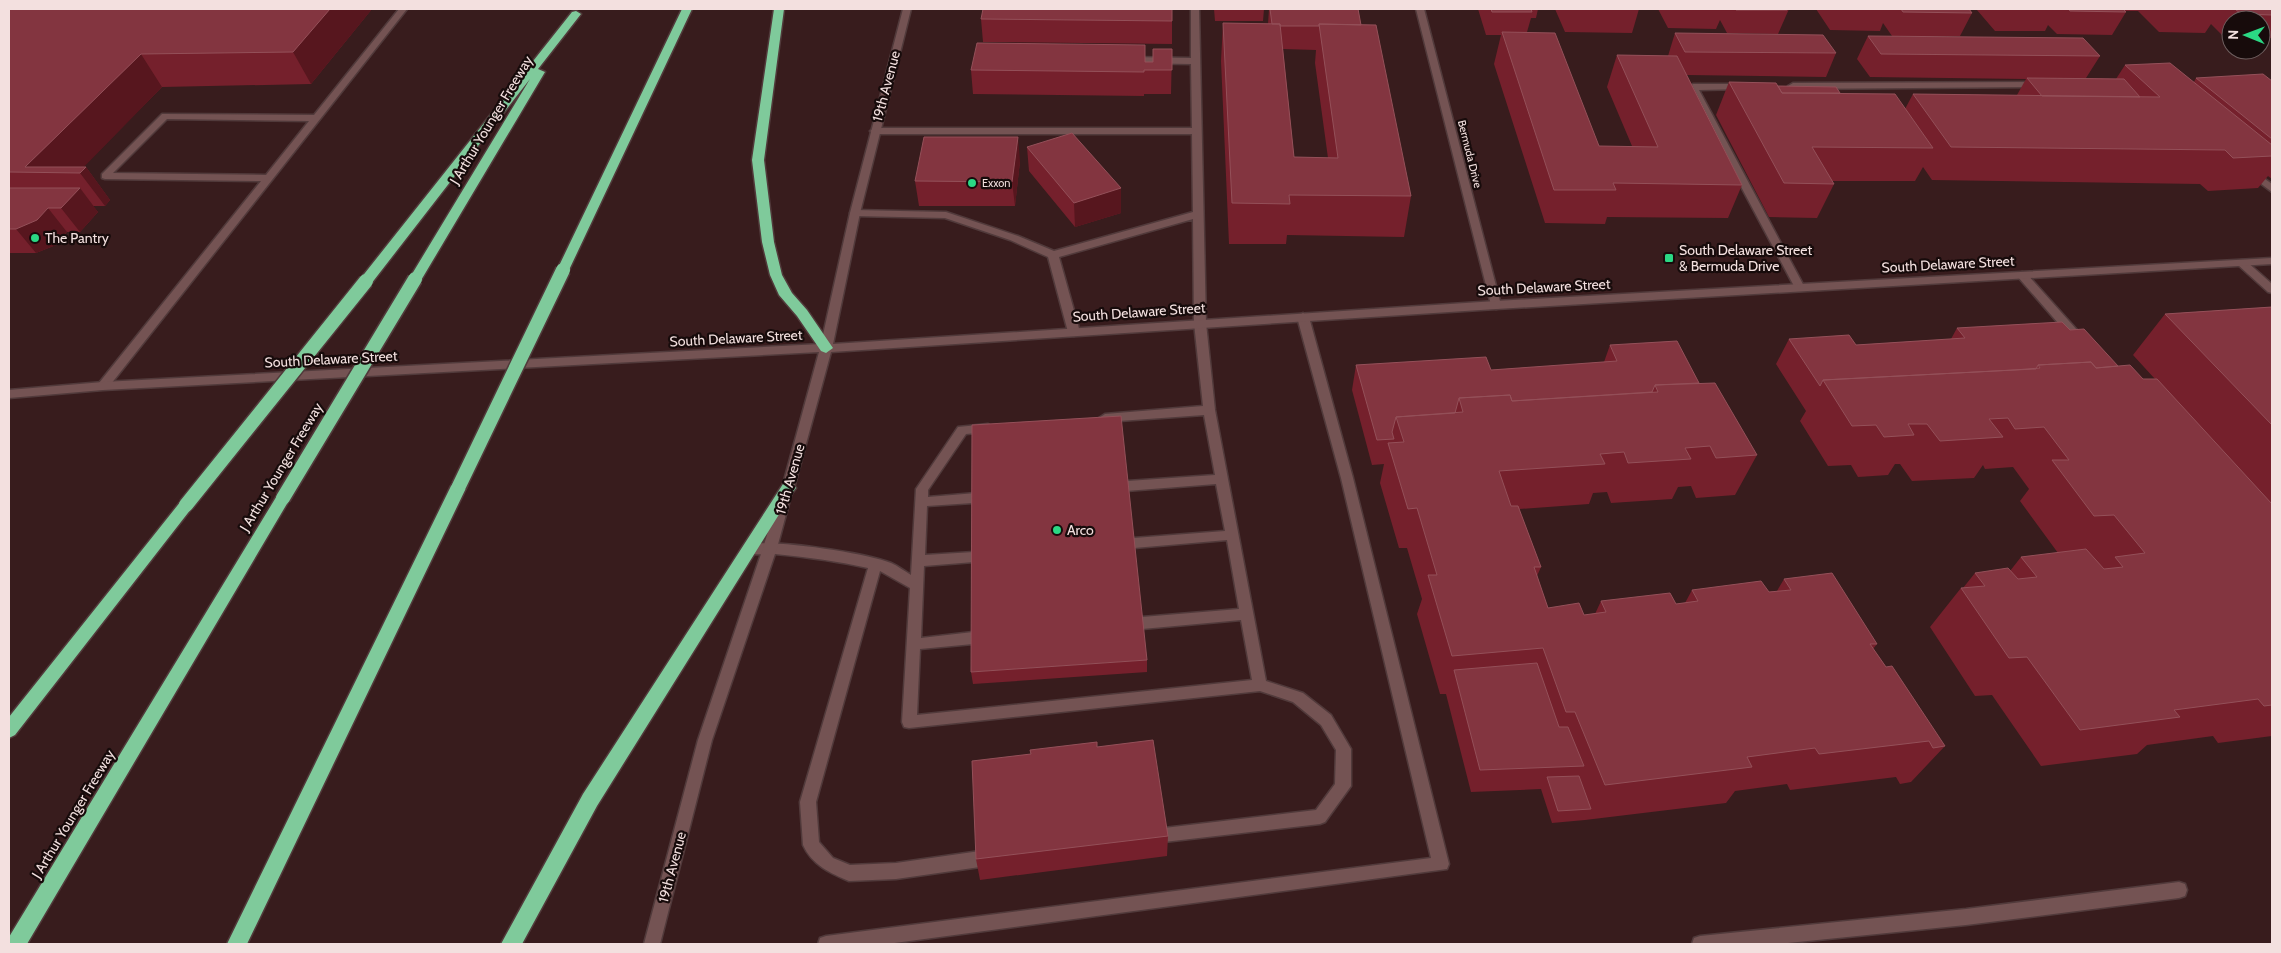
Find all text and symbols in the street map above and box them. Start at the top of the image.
north arrow [2221,10,2271,60]
text: N [2224,30,2242,40]
street label: 19th Avenue [868,49,904,123]
street label: J Arthur Younger Freeway [445,52,537,189]
street label: Bermuda Drive [1455,119,1485,190]
place label: Exxon [982,176,1011,190]
marker: Exxon [966,177,978,189]
place label: The Pantry [45,229,109,247]
marker: The Pantry [29,232,41,244]
place label: South Delaware Street & Bermuda Drive [1679,241,1812,275]
marker: South Delaware Street & Bermuda Drive [1663,252,1675,264]
street label: South Delaware Street [1881,252,2015,276]
street label: South Delaware Street [1477,275,1611,299]
street label: South Delaware Street [1072,298,1206,326]
street label: South Delaware Street [669,326,803,350]
street label: South Delaware Street [264,347,398,371]
street label: J Arthur Younger Freeway [235,399,327,536]
street label: 19th Avenue [771,442,809,516]
place label: Arco [1067,521,1094,539]
marker: Arco [1051,524,1063,536]
street label: J Arthur Younger Freeway [27,746,119,883]
street label: 19th Avenue [654,830,690,904]

